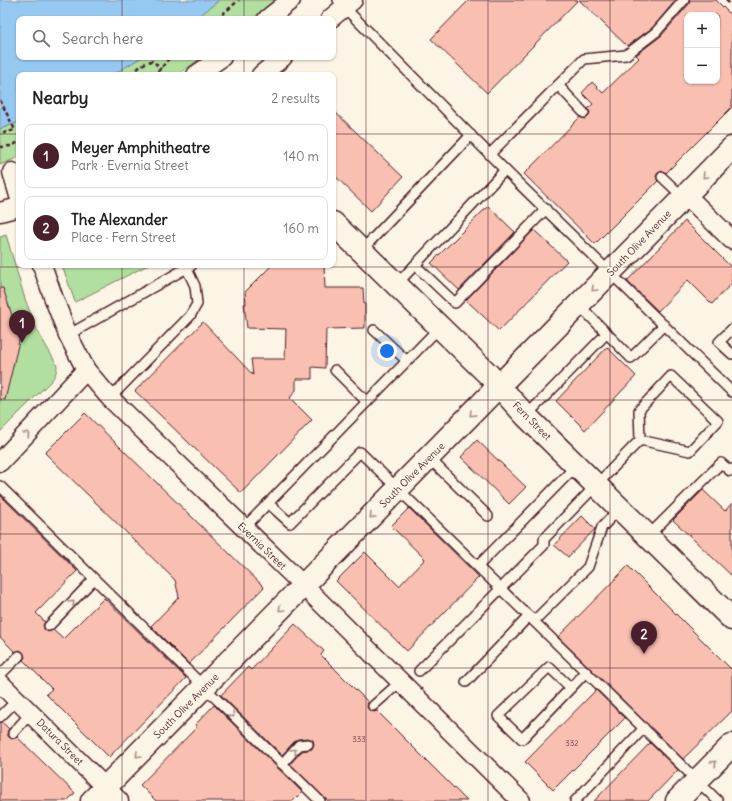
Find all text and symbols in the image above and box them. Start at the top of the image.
map controls [684,12,720,84]
button: + [684,12,720,48]
search box [16,16,336,60]
icon: search [30,27,52,49]
text: Search here [62,29,143,48]
button: − [684,48,720,84]
text: Nearby [32,87,88,109]
text: 2 results [271,90,320,107]
text: Meyer Amphitheatre [71,138,210,157]
text: 1 [43,148,49,165]
text: 140 m [283,148,319,165]
text: Park · Evernia Street [71,157,189,174]
one-way arrow [702,171,710,179]
street label: South Olive Avenue [604,207,674,279]
text: The Alexander [71,210,168,229]
text: 2 [42,220,50,237]
text: 160 m [283,220,319,237]
text: Place · Fern Street [71,229,176,246]
one-way arrow [592,284,599,292]
pin: 1 [9,310,35,343]
your location [377,341,397,361]
street label: Fern Street [510,399,555,444]
one-way arrow [470,409,477,417]
one-way arrow [22,431,29,438]
street label: South Olive Avenue [377,440,447,510]
one-way arrow [369,512,376,519]
street label: Evernia Street [235,519,290,573]
one-way arrow [67,600,75,608]
one-way arrow [278,604,285,612]
pin: 2 [631,621,657,654]
street label: South Olive Avenue [151,671,221,741]
one-way arrow [227,710,235,718]
street label: Datura Street [34,716,87,769]
house number: 333 [352,734,366,744]
house number: 332 [565,738,579,748]
one-way arrow [289,748,296,756]
one-way arrow [135,750,142,758]
one-way arrow [710,760,717,768]

